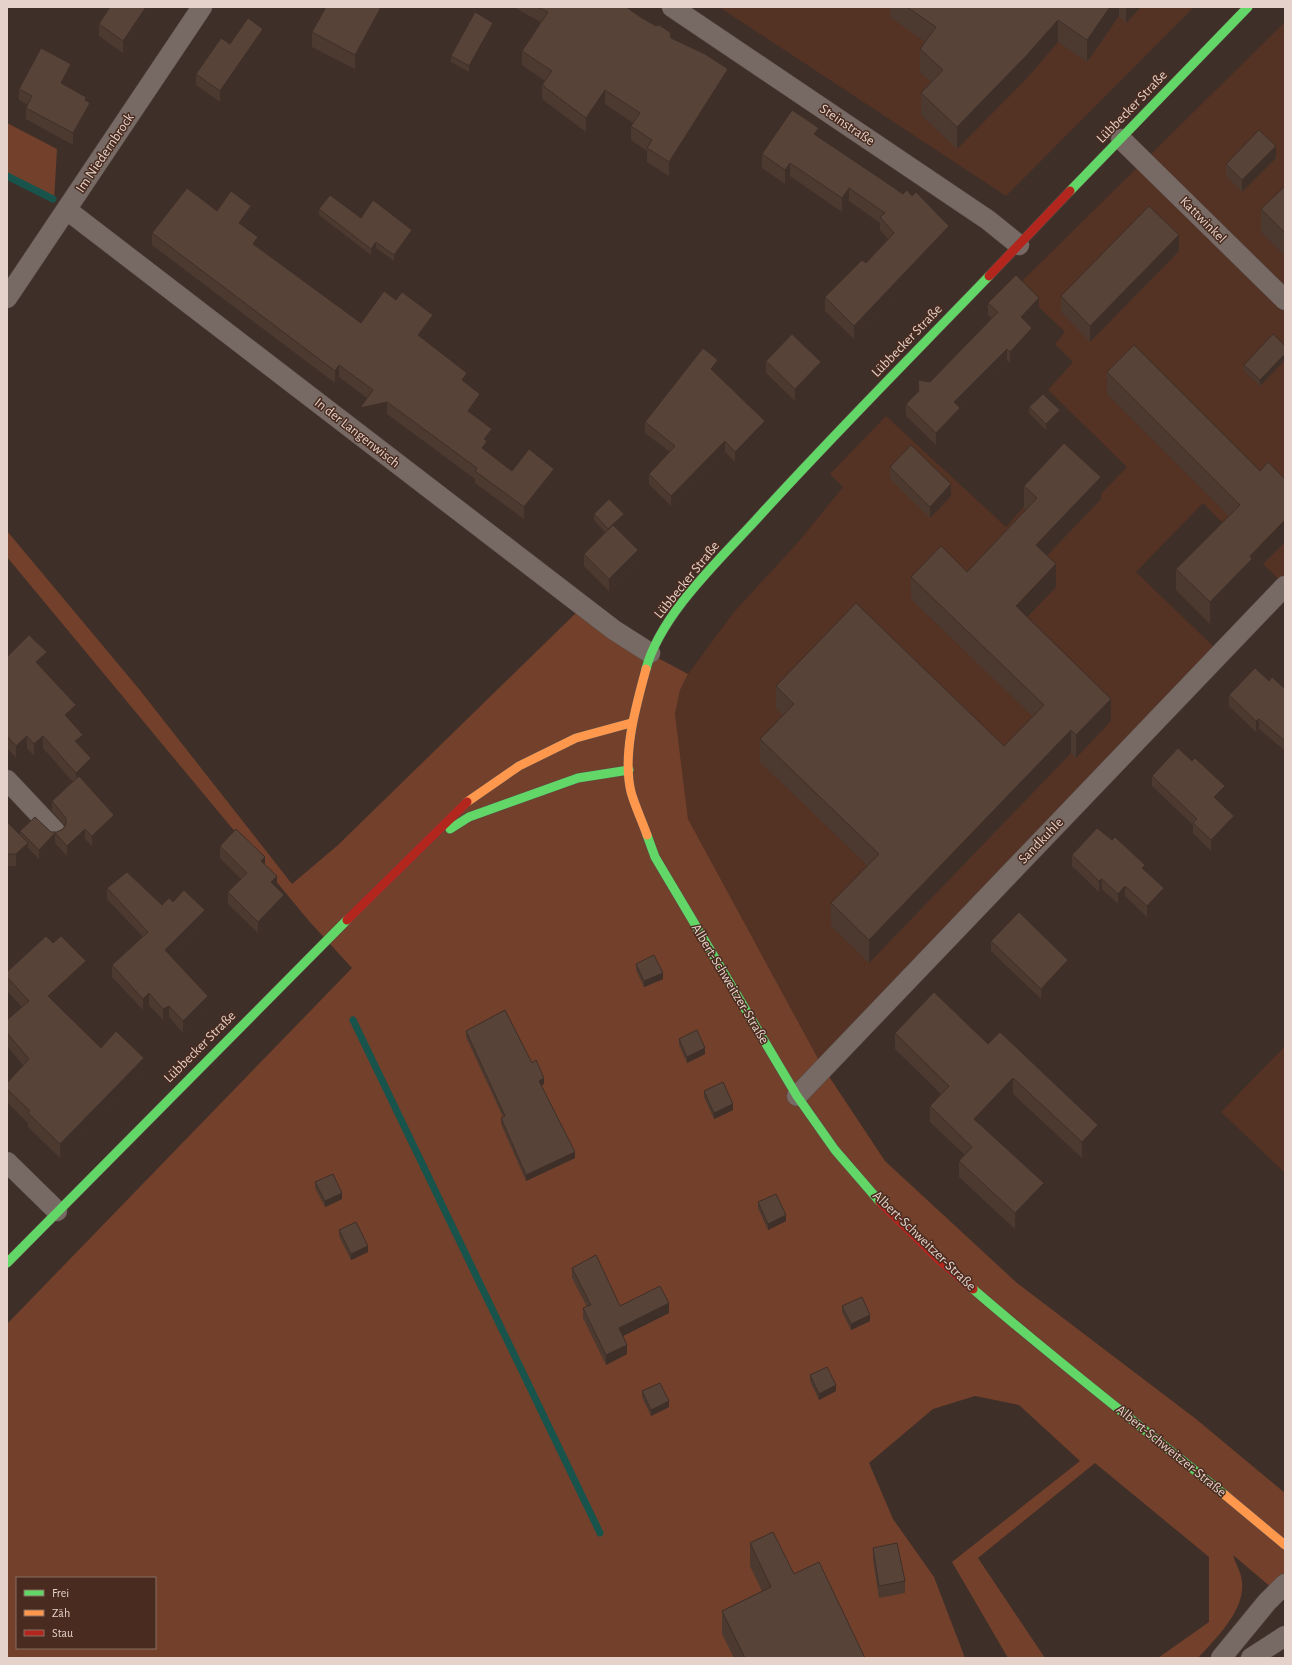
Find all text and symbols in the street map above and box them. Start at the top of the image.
street label: Lübbecker Straße [1094,68,1170,146]
street label: Steinstraße [817,102,877,148]
street label: Im Niedernbrock [73,110,137,195]
street label: Kattwinkel [1177,194,1229,246]
street label: Lübbecker Straße [869,302,945,380]
street label: In der Langenwisch [312,395,402,471]
street label: Lübbecker Straße [652,539,722,621]
street label: Sandkuhle [1016,815,1066,867]
street label: Albert-Schweitzer-Straße [689,922,771,1046]
street label: Lübbecker Straße [162,1009,238,1085]
street label: Albert-Schweitzer-Straße [870,1188,978,1294]
street label: Albert-Schweitzer-Straße [1113,1402,1229,1500]
legend [16,1577,156,1649]
text: Frei [52,1587,69,1599]
text: Zäh [52,1607,70,1619]
text: Stau [52,1627,73,1639]

